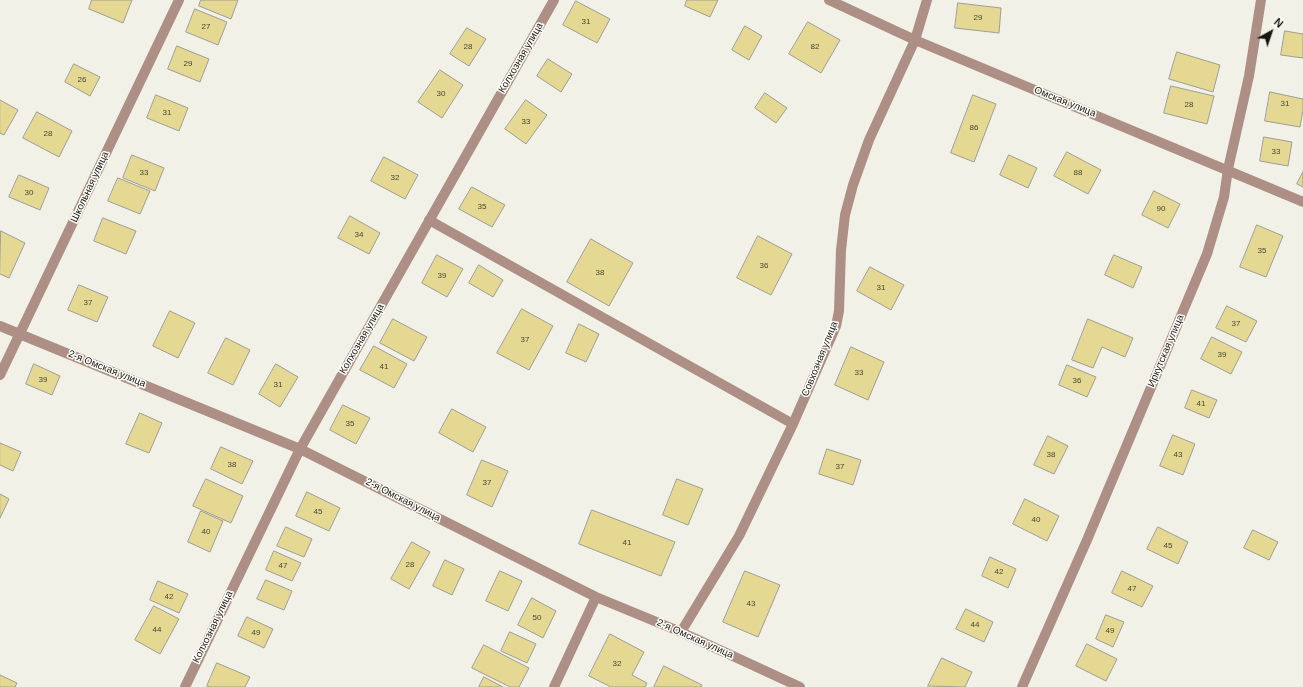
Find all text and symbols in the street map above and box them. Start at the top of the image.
north arrow [1251,12,1291,52]
house number: 29 [974,13,982,23]
text: N [1272,16,1286,30]
house number: 31 [582,17,590,27]
street label: Колхозная улица [496,21,546,95]
house number: 27 [202,22,210,32]
house number: 28 [464,42,472,52]
house number: 82 [811,42,819,52]
house number: 29 [184,59,192,69]
house number: 26 [78,75,86,85]
street label: Омская улица [1032,84,1098,120]
house number: 30 [437,89,445,99]
house number: 31 [1281,99,1289,109]
house number: 28 [1185,100,1193,110]
house number: 31 [163,108,171,118]
house number: 33 [522,117,530,127]
house number: 86 [970,123,978,133]
house number: 28 [44,129,52,139]
house number: 33 [1272,147,1280,157]
street label: Школьная улица [68,150,112,224]
house number: 33 [140,168,148,178]
house number: 88 [1074,168,1082,178]
house number: 32 [391,173,399,183]
house number: 30 [25,188,33,198]
house number: 35 [478,202,486,212]
house number: 90 [1157,204,1165,214]
house number: 34 [355,230,363,240]
house number: 35 [1258,246,1266,256]
house number: 36 [760,261,768,271]
house number: 38 [596,268,604,278]
house number: 39 [438,271,446,281]
house number: 31 [877,283,885,293]
house number: 37 [84,298,92,308]
street label: Колхозная улица [337,302,387,376]
street label: Иркутская улица [1145,313,1187,389]
house number: 37 [1232,319,1240,329]
street label: Совхозная улица [799,320,841,398]
house number: 37 [521,335,529,345]
street label: 2-я Омская улица [66,348,148,390]
house number: 39 [1218,350,1226,360]
house number: 41 [380,362,388,372]
house number: 33 [855,368,863,378]
house number: 39 [39,375,47,385]
house number: 36 [1073,376,1081,386]
house number: 31 [274,380,282,390]
house number: 41 [1197,399,1205,409]
house number: 35 [346,419,354,429]
house number: 38 [1047,450,1055,460]
house number: 43 [1174,450,1182,460]
house number: 38 [228,460,236,470]
house number: 37 [836,462,844,472]
street label: 2-я Омская улица [363,476,443,524]
house number: 37 [483,478,491,488]
house number: 45 [314,507,322,517]
house number: 40 [1032,515,1040,525]
house number: 40 [202,527,210,537]
house number: 41 [623,538,631,548]
house number: 45 [1164,541,1172,551]
house number: 28 [406,560,414,570]
house number: 47 [279,561,287,571]
house number: 42 [995,567,1003,577]
house number: 47 [1128,584,1136,594]
street label: Колхозная улица [190,589,236,665]
house number: 42 [165,592,173,602]
house number: 43 [747,599,755,609]
house number: 50 [533,613,541,623]
street label: 2-я Омская улица [655,617,735,661]
house number: 44 [971,620,979,630]
house number: 44 [153,625,161,635]
house number: 49 [1106,626,1114,636]
house number: 49 [252,628,260,638]
house number: 32 [613,659,621,669]

